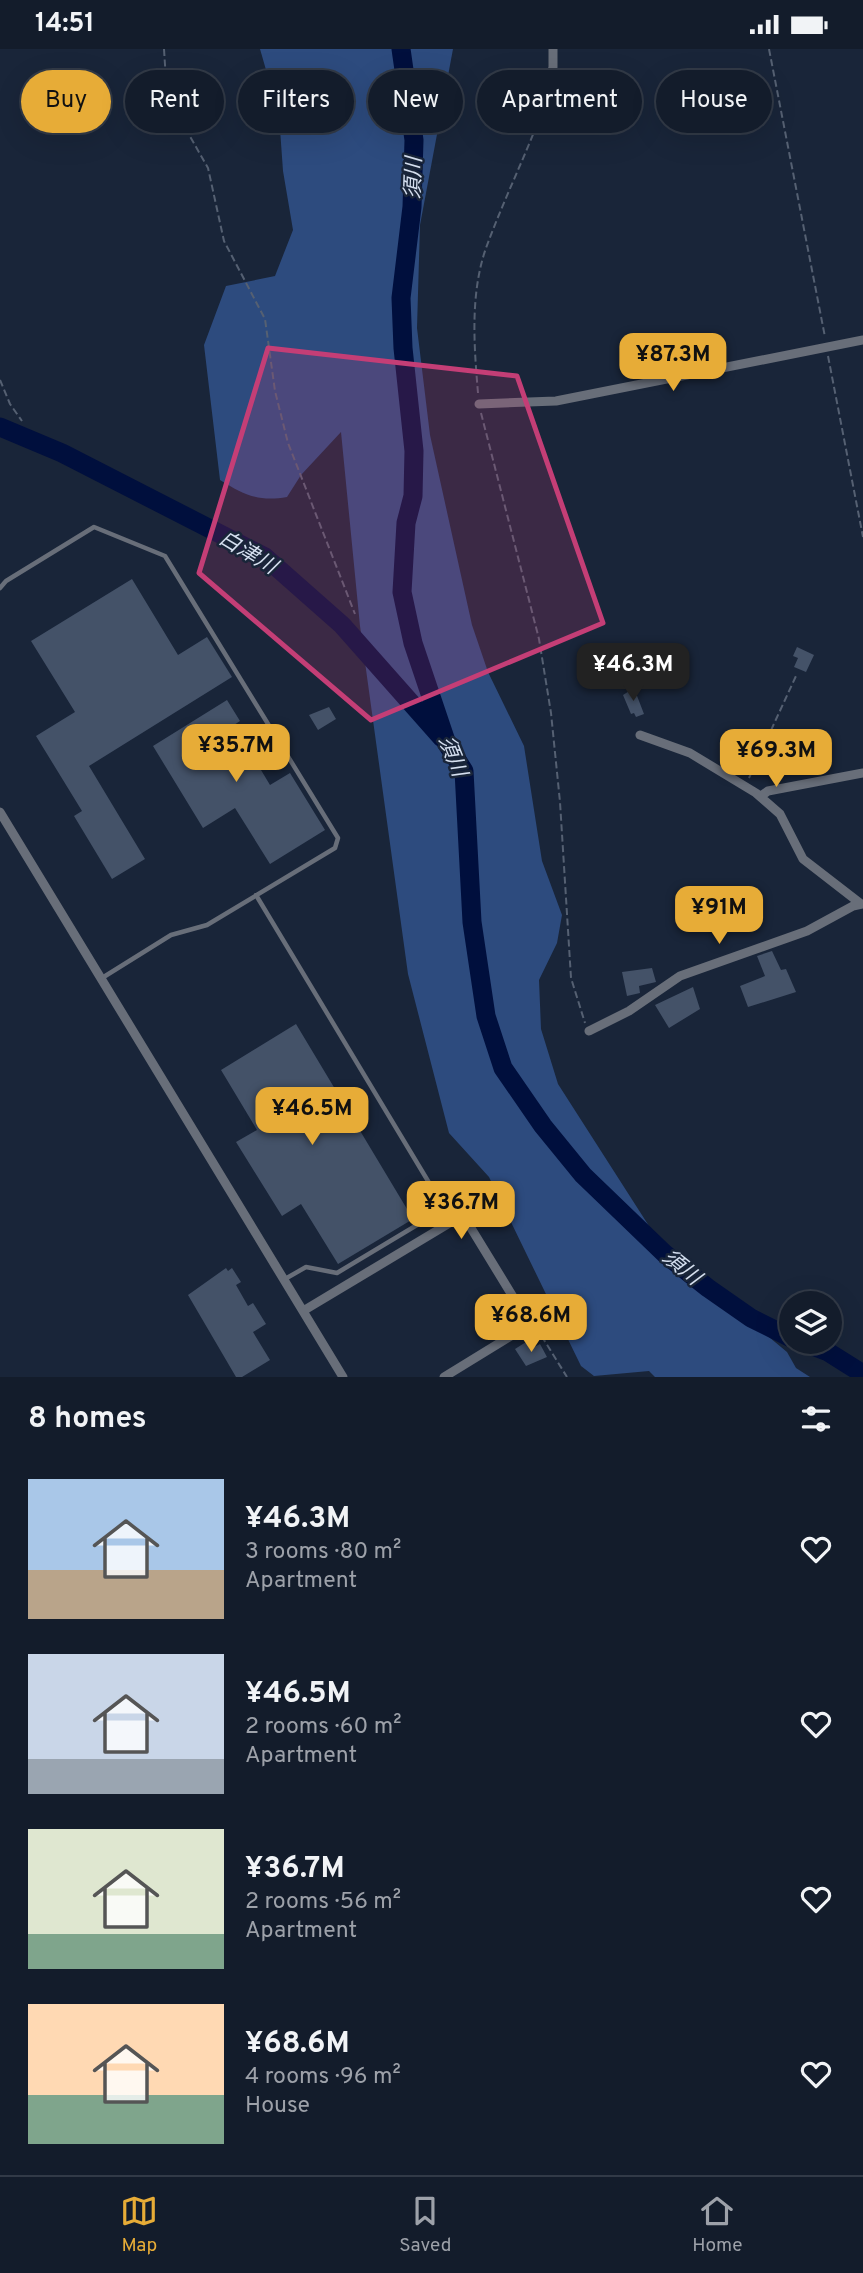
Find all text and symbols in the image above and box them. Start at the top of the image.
text: 14:51 [35,8,95,41]
chip: Buy [21,70,111,133]
chip: Rent [125,70,224,133]
chip: Filters [238,70,354,133]
chip: New [368,70,463,133]
chip: Apartment [477,70,642,133]
chip: House [656,70,772,133]
water label: 須川 [400,155,429,200]
pin: ¥87.3M [616,333,730,393]
text: ¥87.3M [635,341,711,370]
water label: 白津川 [213,525,283,582]
pin: ¥46.3M [576,643,690,703]
text: ¥46.3M [593,651,673,680]
pin: ¥35.7M [179,725,293,784]
pin: ¥69.3M [719,729,833,789]
text: ¥35.7M [198,732,274,761]
water label: 須川 [431,732,473,783]
text: ¥69.3M [736,737,816,766]
pin: ¥91M [678,887,760,946]
text: ¥91M [691,894,747,923]
pin: ¥46.5M [255,1087,369,1147]
text: ¥46.5M [271,1095,353,1124]
pin: ¥36.7M [404,1181,518,1241]
text: ¥36.7M [423,1189,499,1218]
water label: 須川 [656,1244,707,1293]
map controls [779,1291,842,1354]
button: layers [779,1291,842,1354]
pin: ¥68.6M [474,1295,588,1354]
text: ¥68.6M [491,1302,571,1331]
icon: filters [797,1400,835,1438]
text: 8 homes [28,1401,147,1438]
text: ¥46.3M [245,1501,350,1538]
icon: home [84,1507,168,1591]
icon: heart [797,1530,835,1568]
text: 3 rooms · 80 m² [245,1538,401,1567]
text: Apartment [245,1567,357,1596]
text: ¥46.5M [245,1676,351,1713]
icon: home [84,1682,168,1766]
icon: heart [797,1705,835,1743]
text: 2 rooms · 60 m² [245,1713,402,1742]
text: Apartment [245,1742,357,1771]
text: ¥36.7M [245,1851,345,1888]
icon: home [84,1857,168,1941]
icon: heart [797,1880,835,1918]
text: 2 rooms · 56 m² [245,1888,401,1917]
text: Apartment [245,1917,357,1946]
text: ¥68.6M [245,2026,350,2063]
icon: home [84,2032,168,2116]
icon: heart [797,2055,835,2093]
text: 4 rooms · 96 m² [245,2063,401,2092]
text: House [245,2092,310,2121]
tab: Map [120,2192,158,2258]
tab: Saved [399,2192,451,2258]
tab: Home [692,2192,743,2258]

